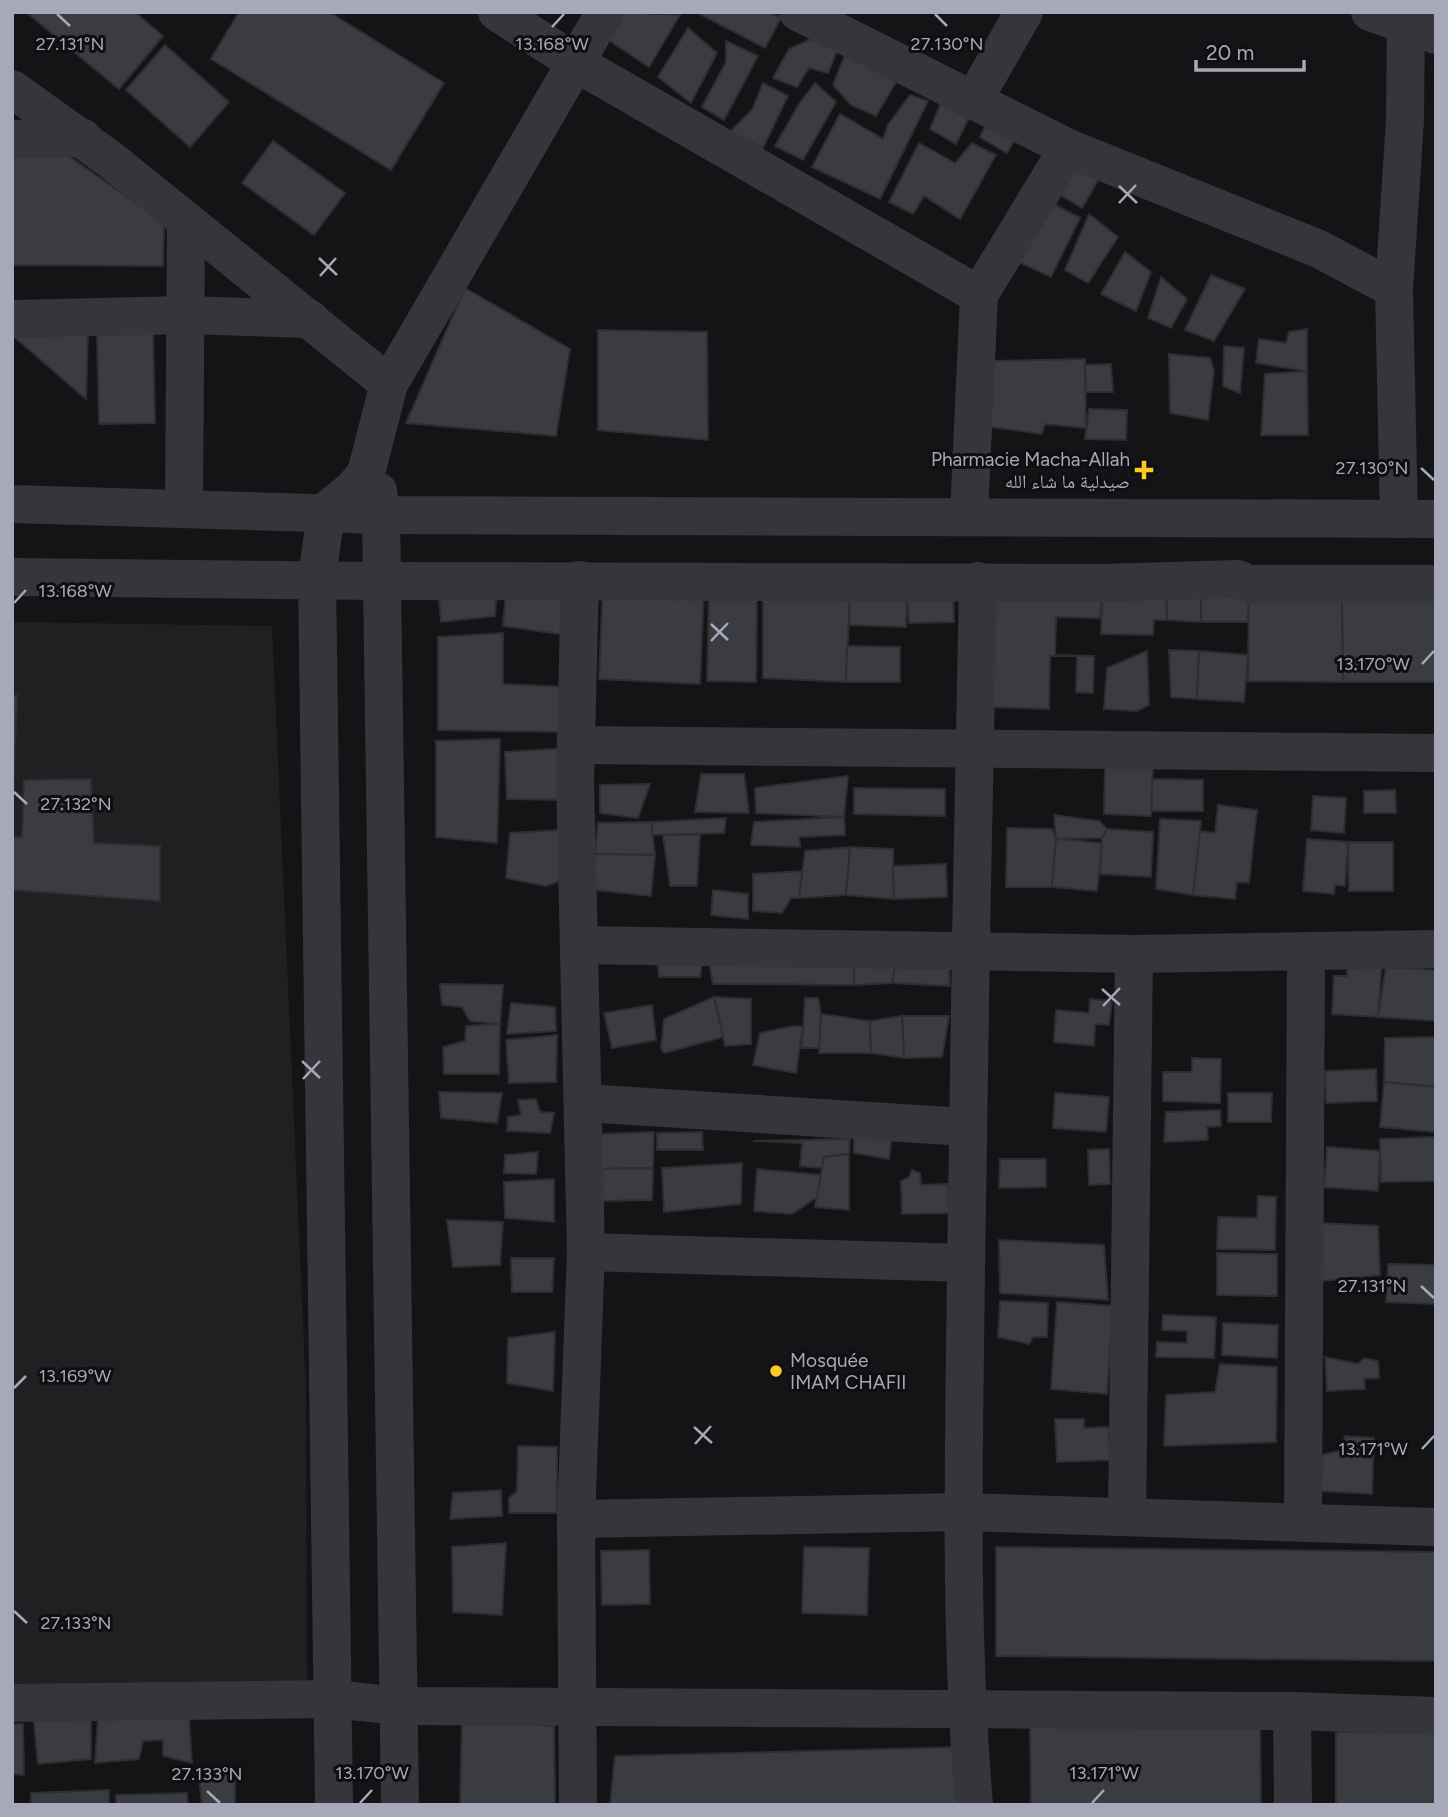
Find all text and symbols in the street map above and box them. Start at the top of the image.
scale bar [1196,28,1304,72]
text: 27.131°N [36,33,104,55]
text: 13.168°W [515,33,589,55]
text: 27.130°N [911,33,983,55]
text: 20 m [1206,40,1254,65]
place label: Pharmacie Macha-Allah صيدلية ما شاء الله [931,448,1130,493]
text: 27.130°N [1336,457,1408,479]
marker: Pharmacie Macha-Allah صيدلية ما شاء الله [1136,462,1152,478]
text: 13.168°W [38,580,112,602]
text: 13.170°W [1336,653,1410,675]
text: 27.132°N [40,793,112,815]
text: 27.131°N [1338,1275,1406,1297]
place label: Mosquée IMAM CHAFII [790,1349,906,1394]
marker: Mosquée IMAM CHAFII [768,1363,784,1379]
text: 13.169°W [39,1365,112,1387]
text: 13.171°W [1338,1438,1408,1460]
text: 27.133°N [40,1612,112,1634]
text: 13.170°W [335,1762,409,1784]
text: 13.171°W [1069,1762,1139,1784]
text: 27.133°N [171,1763,243,1785]

